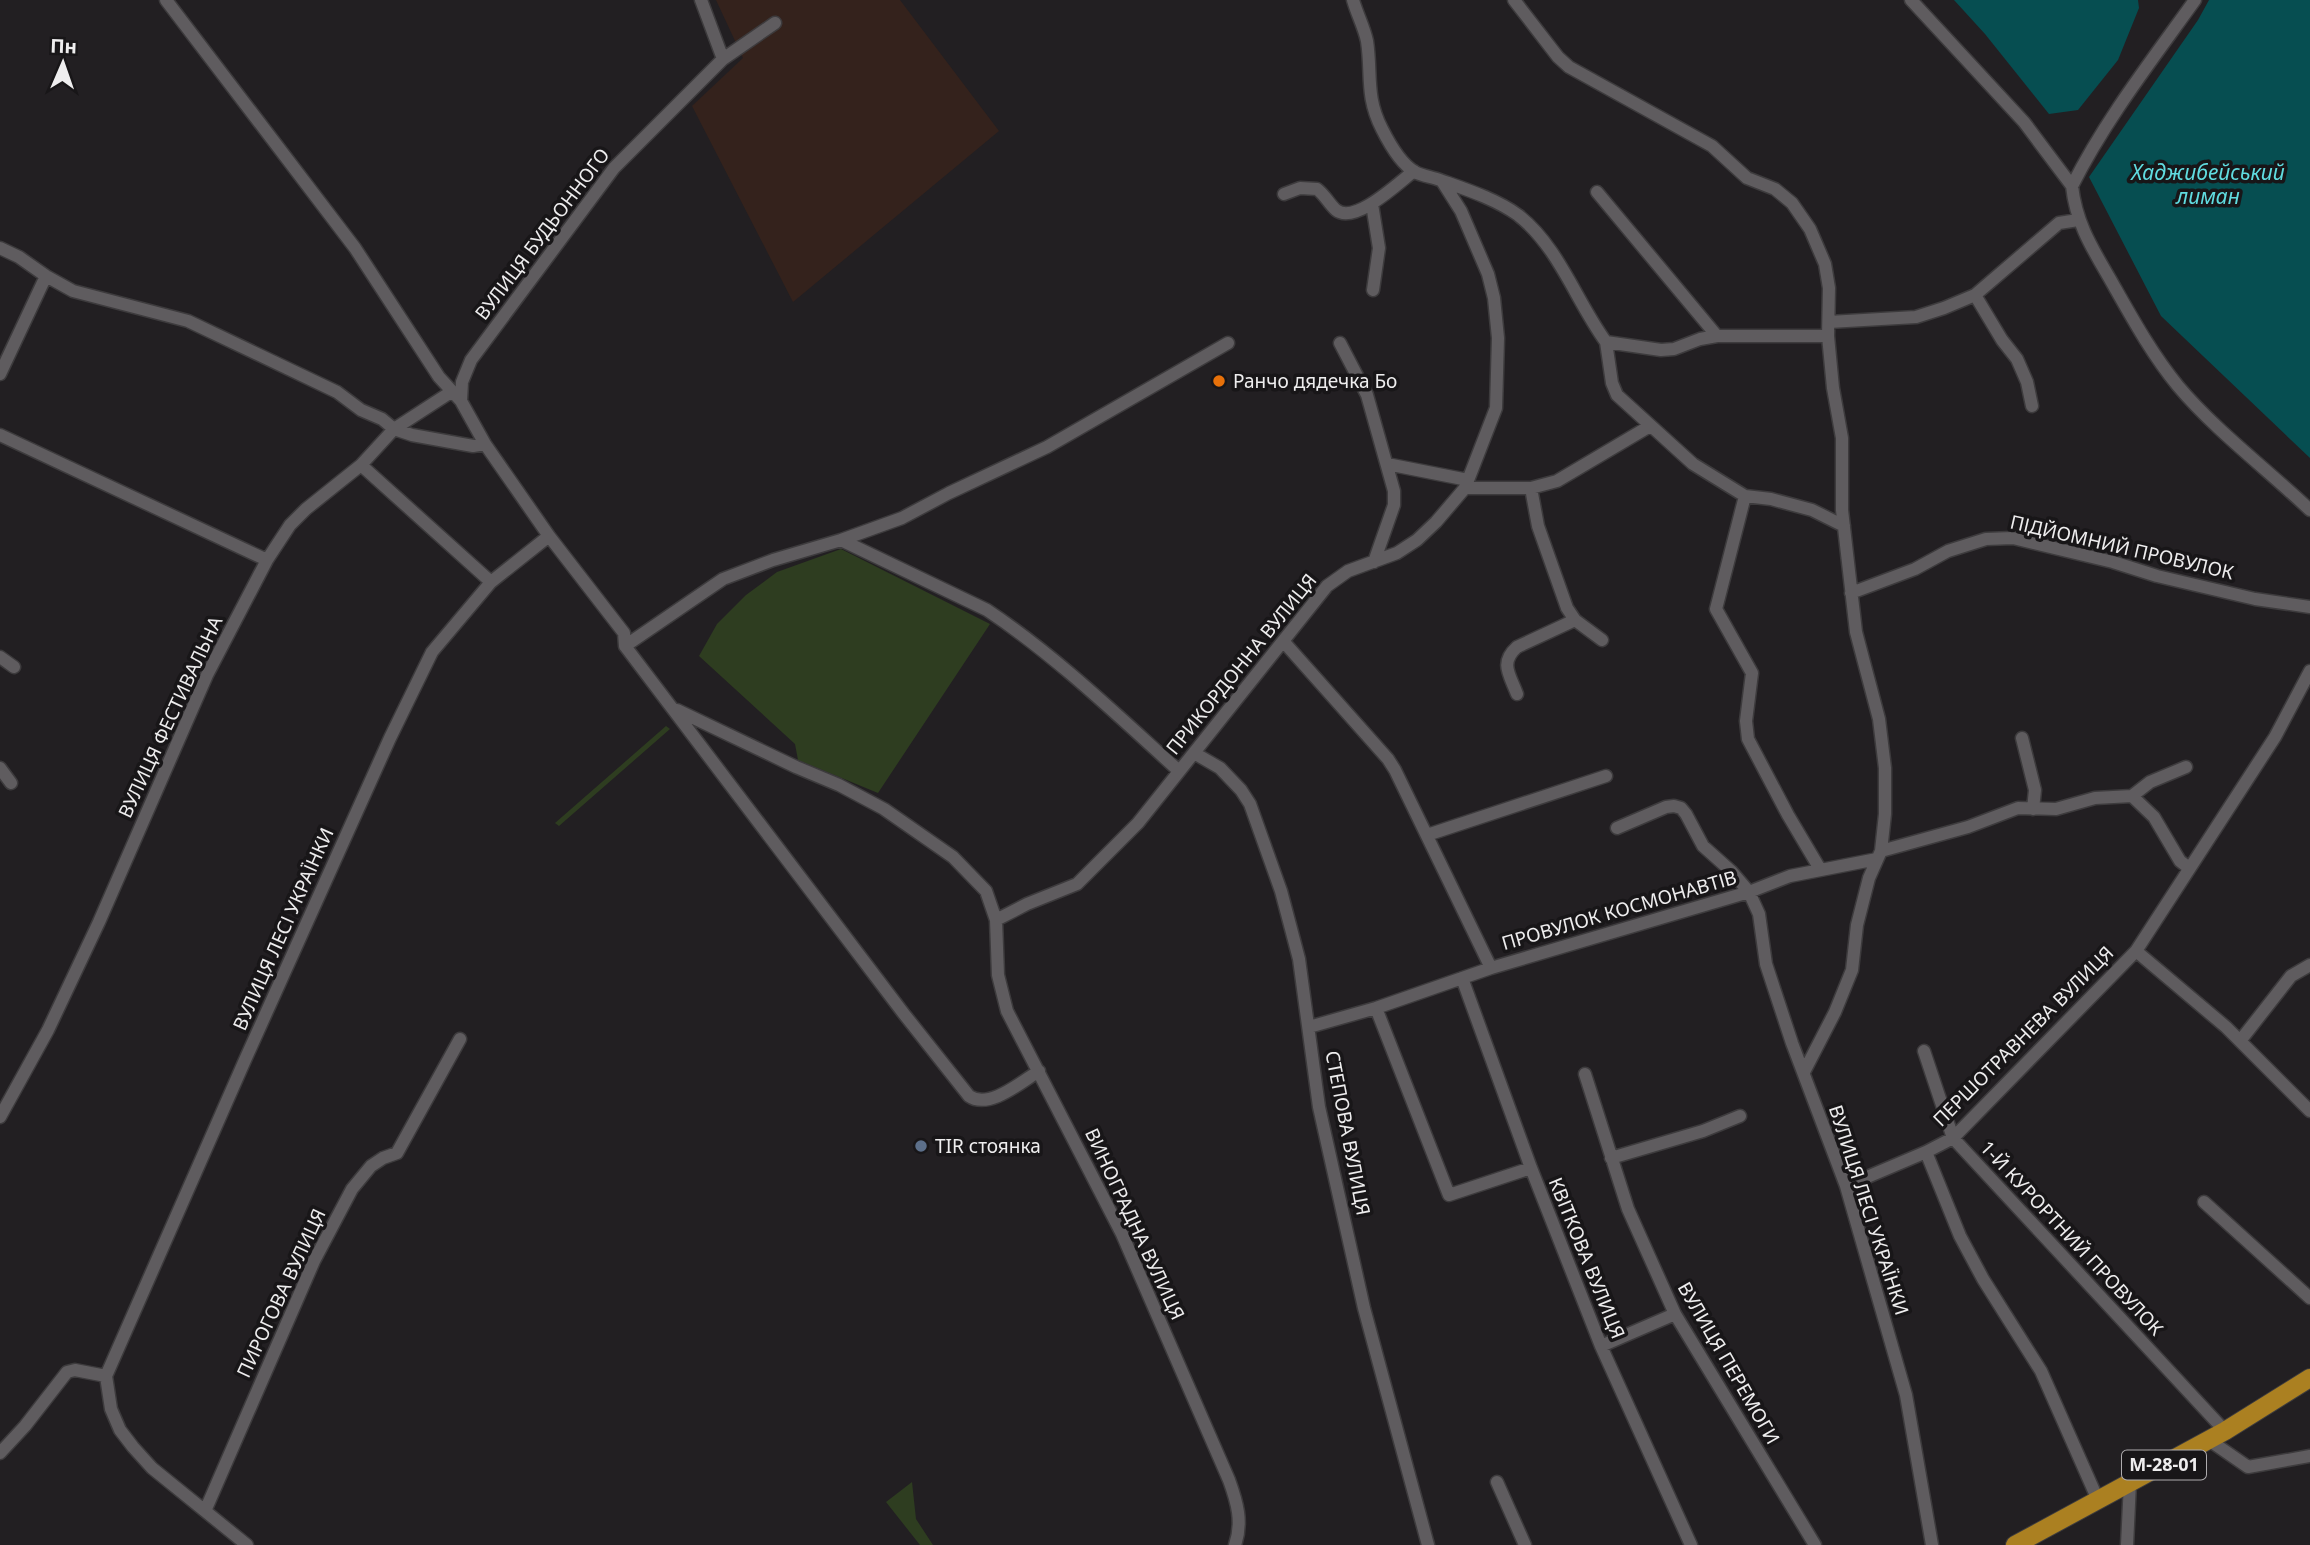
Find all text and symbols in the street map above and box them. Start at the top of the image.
north arrow [28,28,98,98]
text: Пн [50,33,78,59]
street label: ВУЛИЦЯ БУДЬОННОГО [469,143,615,325]
water label: Хаджибейський лиман [2129,158,2285,210]
place label: Ранчо дядечка Бо [1233,368,1397,394]
marker: Ранчо дядечка Бо [1211,373,1227,389]
street label: ПІДЙОМНИЙ ПРОВУЛОК [2008,509,2237,585]
street label: ПРИКОРДОННА ВУЛИЦЯ [1160,568,1322,760]
street label: ВУЛИЦЯ ФЕСТИВАЛЬНА [112,611,229,822]
street label: ВУЛИЦЯ ЛЕСІ УКРАЇНКИ [227,823,339,1035]
street label: ПРОВУЛОК КОСМОНАВТІВ [1498,864,1740,956]
street label: ПЕРШОТРАВНЕВА ВУЛИЦЯ [1927,940,2119,1132]
street label: СТЕПОВА ВУЛИЦЯ [1319,1048,1377,1218]
street label: ВУЛИЦЯ ЛЕСІ УКРАЇНКИ [1823,1102,1915,1318]
street label: ВИНОГРАДНА ВУЛИЦЯ [1079,1124,1191,1324]
place label: TIR стоянка [935,1133,1041,1159]
street label: 1-Й КУРОРТНИЙ ПРОВУЛОК [1975,1135,2169,1341]
marker: TIR стоянка [913,1138,929,1154]
street label: КВІТКОВА ВУЛИЦЯ [1543,1174,1631,1342]
street label: ПИРОГОВА ВУЛИЦЯ [230,1204,332,1382]
street label: ВУЛИЦЯ ПЕРЕМОГИ [1672,1277,1786,1449]
road number: М-28-01 [2122,1450,2206,1480]

